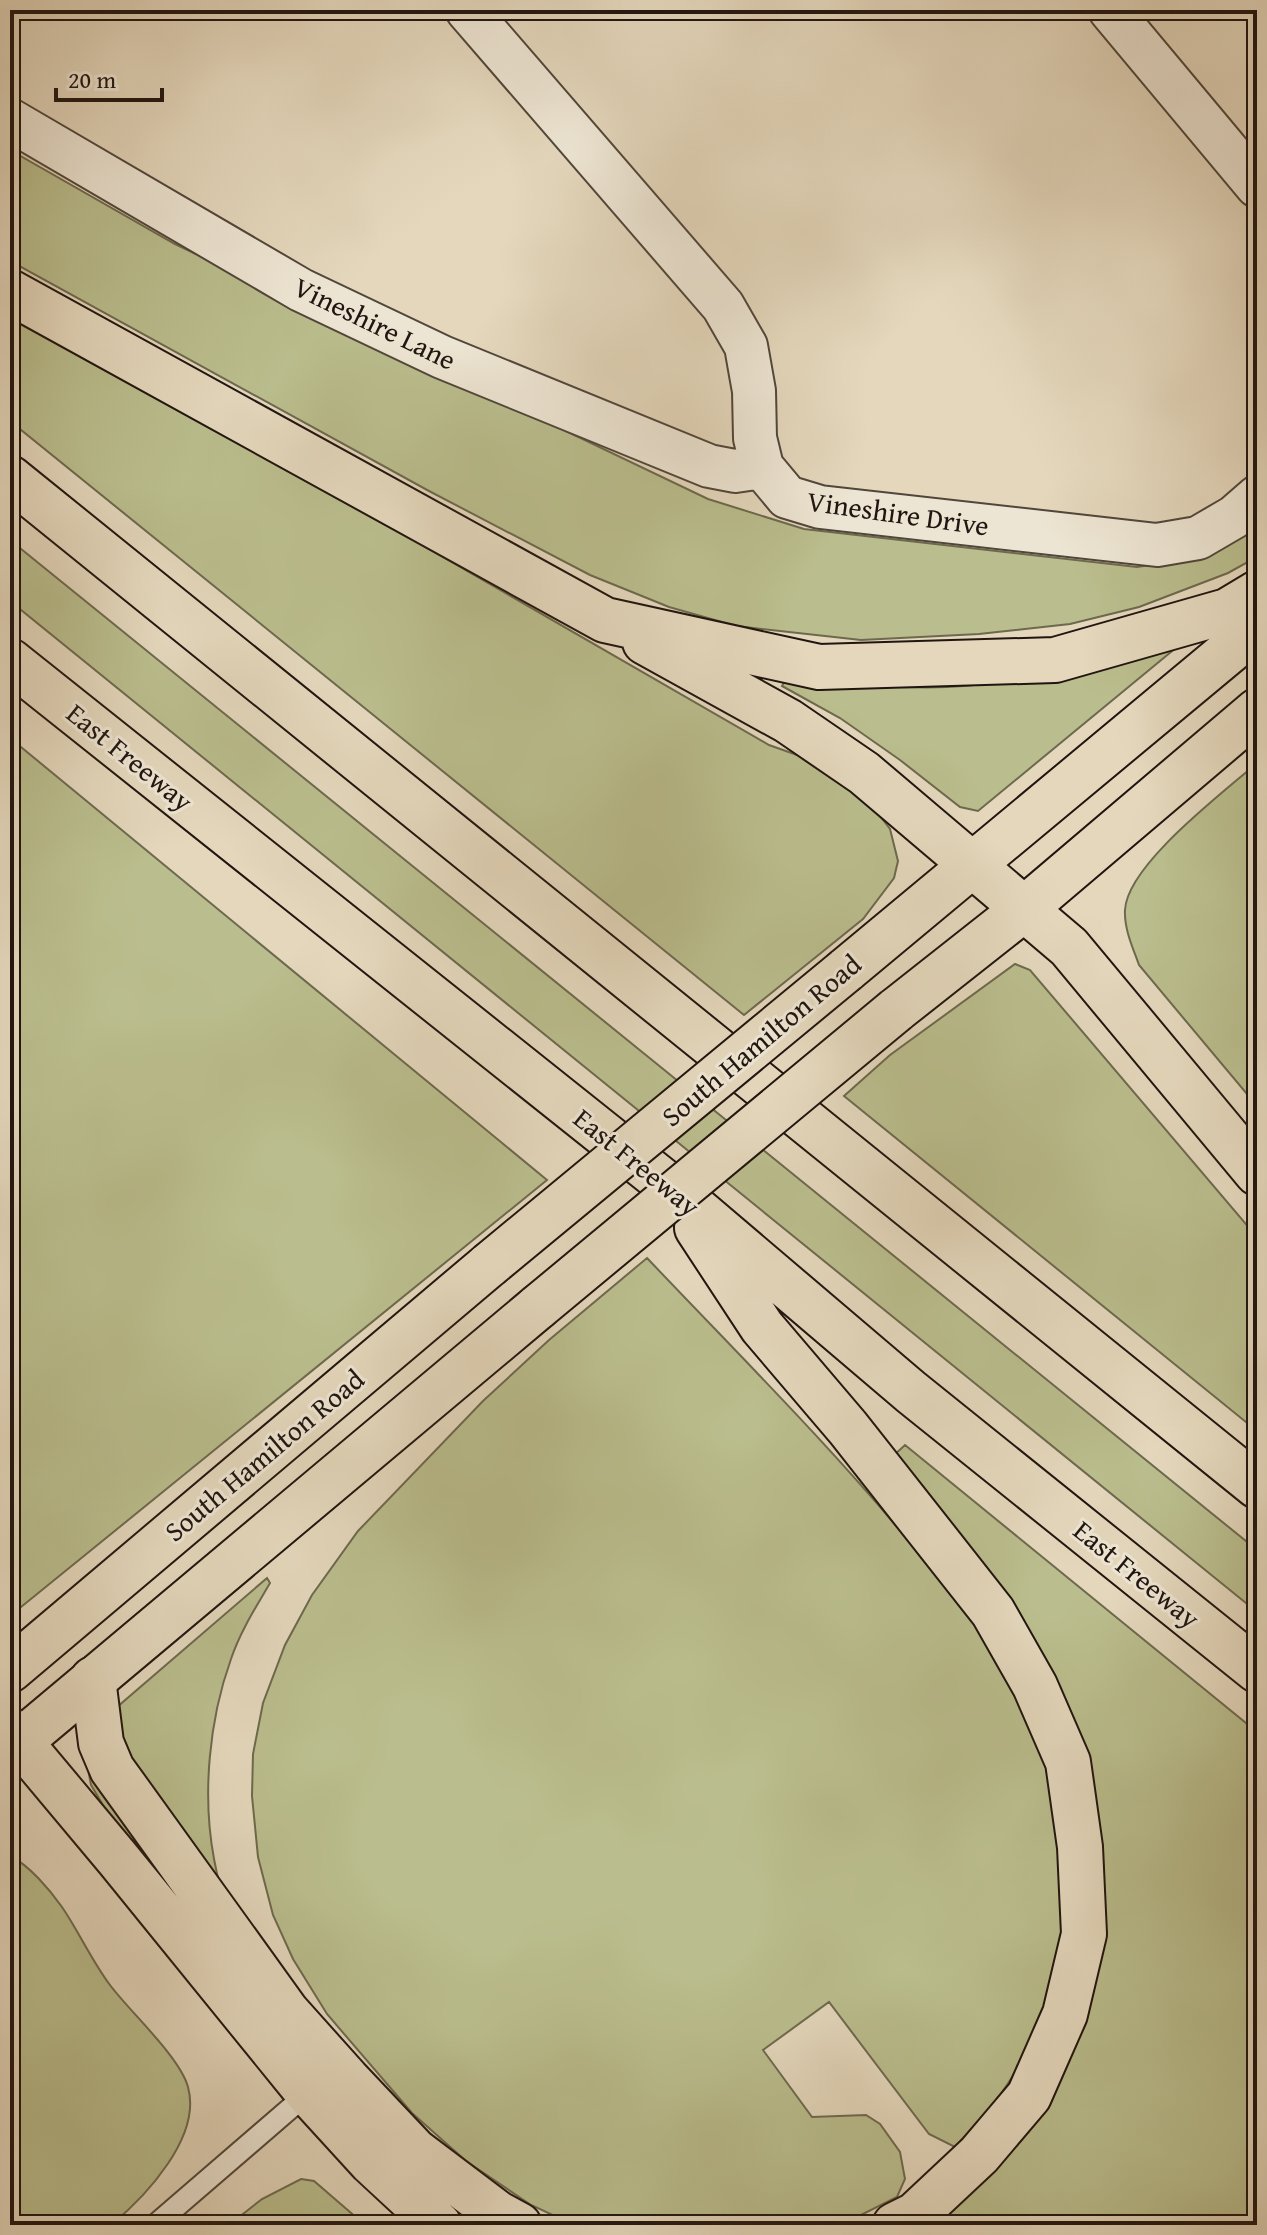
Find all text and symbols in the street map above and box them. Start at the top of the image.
scale bar [56,52,162,102]
text: 20 m [68,62,116,97]
street label: Vineshire Lane [287,266,463,380]
street label: Vineshire Drive [805,479,992,546]
street label: East Freeway [58,693,202,820]
street label: South Hamilton Road [652,944,870,1136]
street label: East Freeway [565,1098,709,1225]
street label: South Hamilton Road [155,1359,373,1551]
street label: East Freeway [1065,1510,1209,1637]

